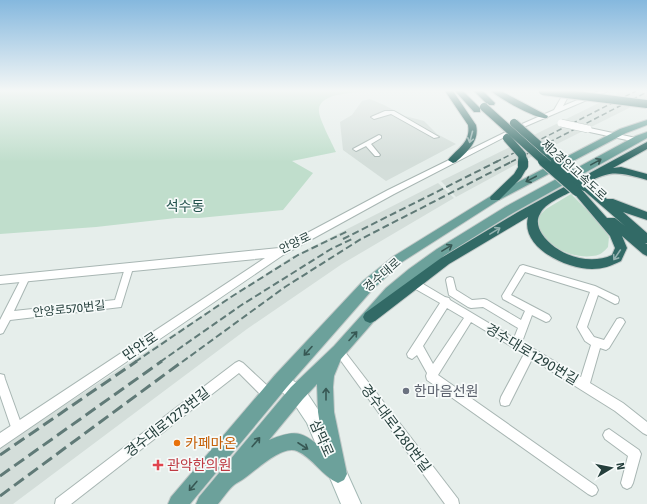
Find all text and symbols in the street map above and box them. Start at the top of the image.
one-way arrow [467,130,475,143]
street label: 제2경인고속도로 [538,137,610,203]
one-way arrow [590,158,602,165]
one-way arrow [525,176,537,184]
district label: 석수동 [166,198,204,215]
one-way arrow [489,227,500,235]
street label: 안양로 [277,229,313,257]
one-way arrow [441,243,453,251]
one-way arrow [613,249,621,260]
street label: 경수대로 [361,255,403,295]
street label: 안양로570번길 [32,298,106,320]
street label: 경수대로1290번길 [482,320,581,389]
street label: 만안로 [120,328,161,364]
one-way arrow [348,331,358,341]
one-way arrow [303,346,313,356]
street label: 경수대로1280번길 [357,381,434,476]
place label: 한마음선원 [414,383,478,400]
street label: 경수대로1273번길 [121,384,213,461]
marker: 한마음선원 [401,386,411,396]
one-way arrow [322,388,330,401]
street label: 삼막로 [306,417,337,459]
place label: 카페마온 [185,435,237,452]
one-way arrow [251,437,260,448]
marker: 카페마온 [172,438,182,448]
one-way arrow [298,442,309,450]
north arrow [591,448,631,488]
place label: 관악한의원 [167,457,231,474]
marker: 관악한의원 [152,459,164,471]
text: N [613,462,627,471]
one-way arrow [188,481,197,491]

